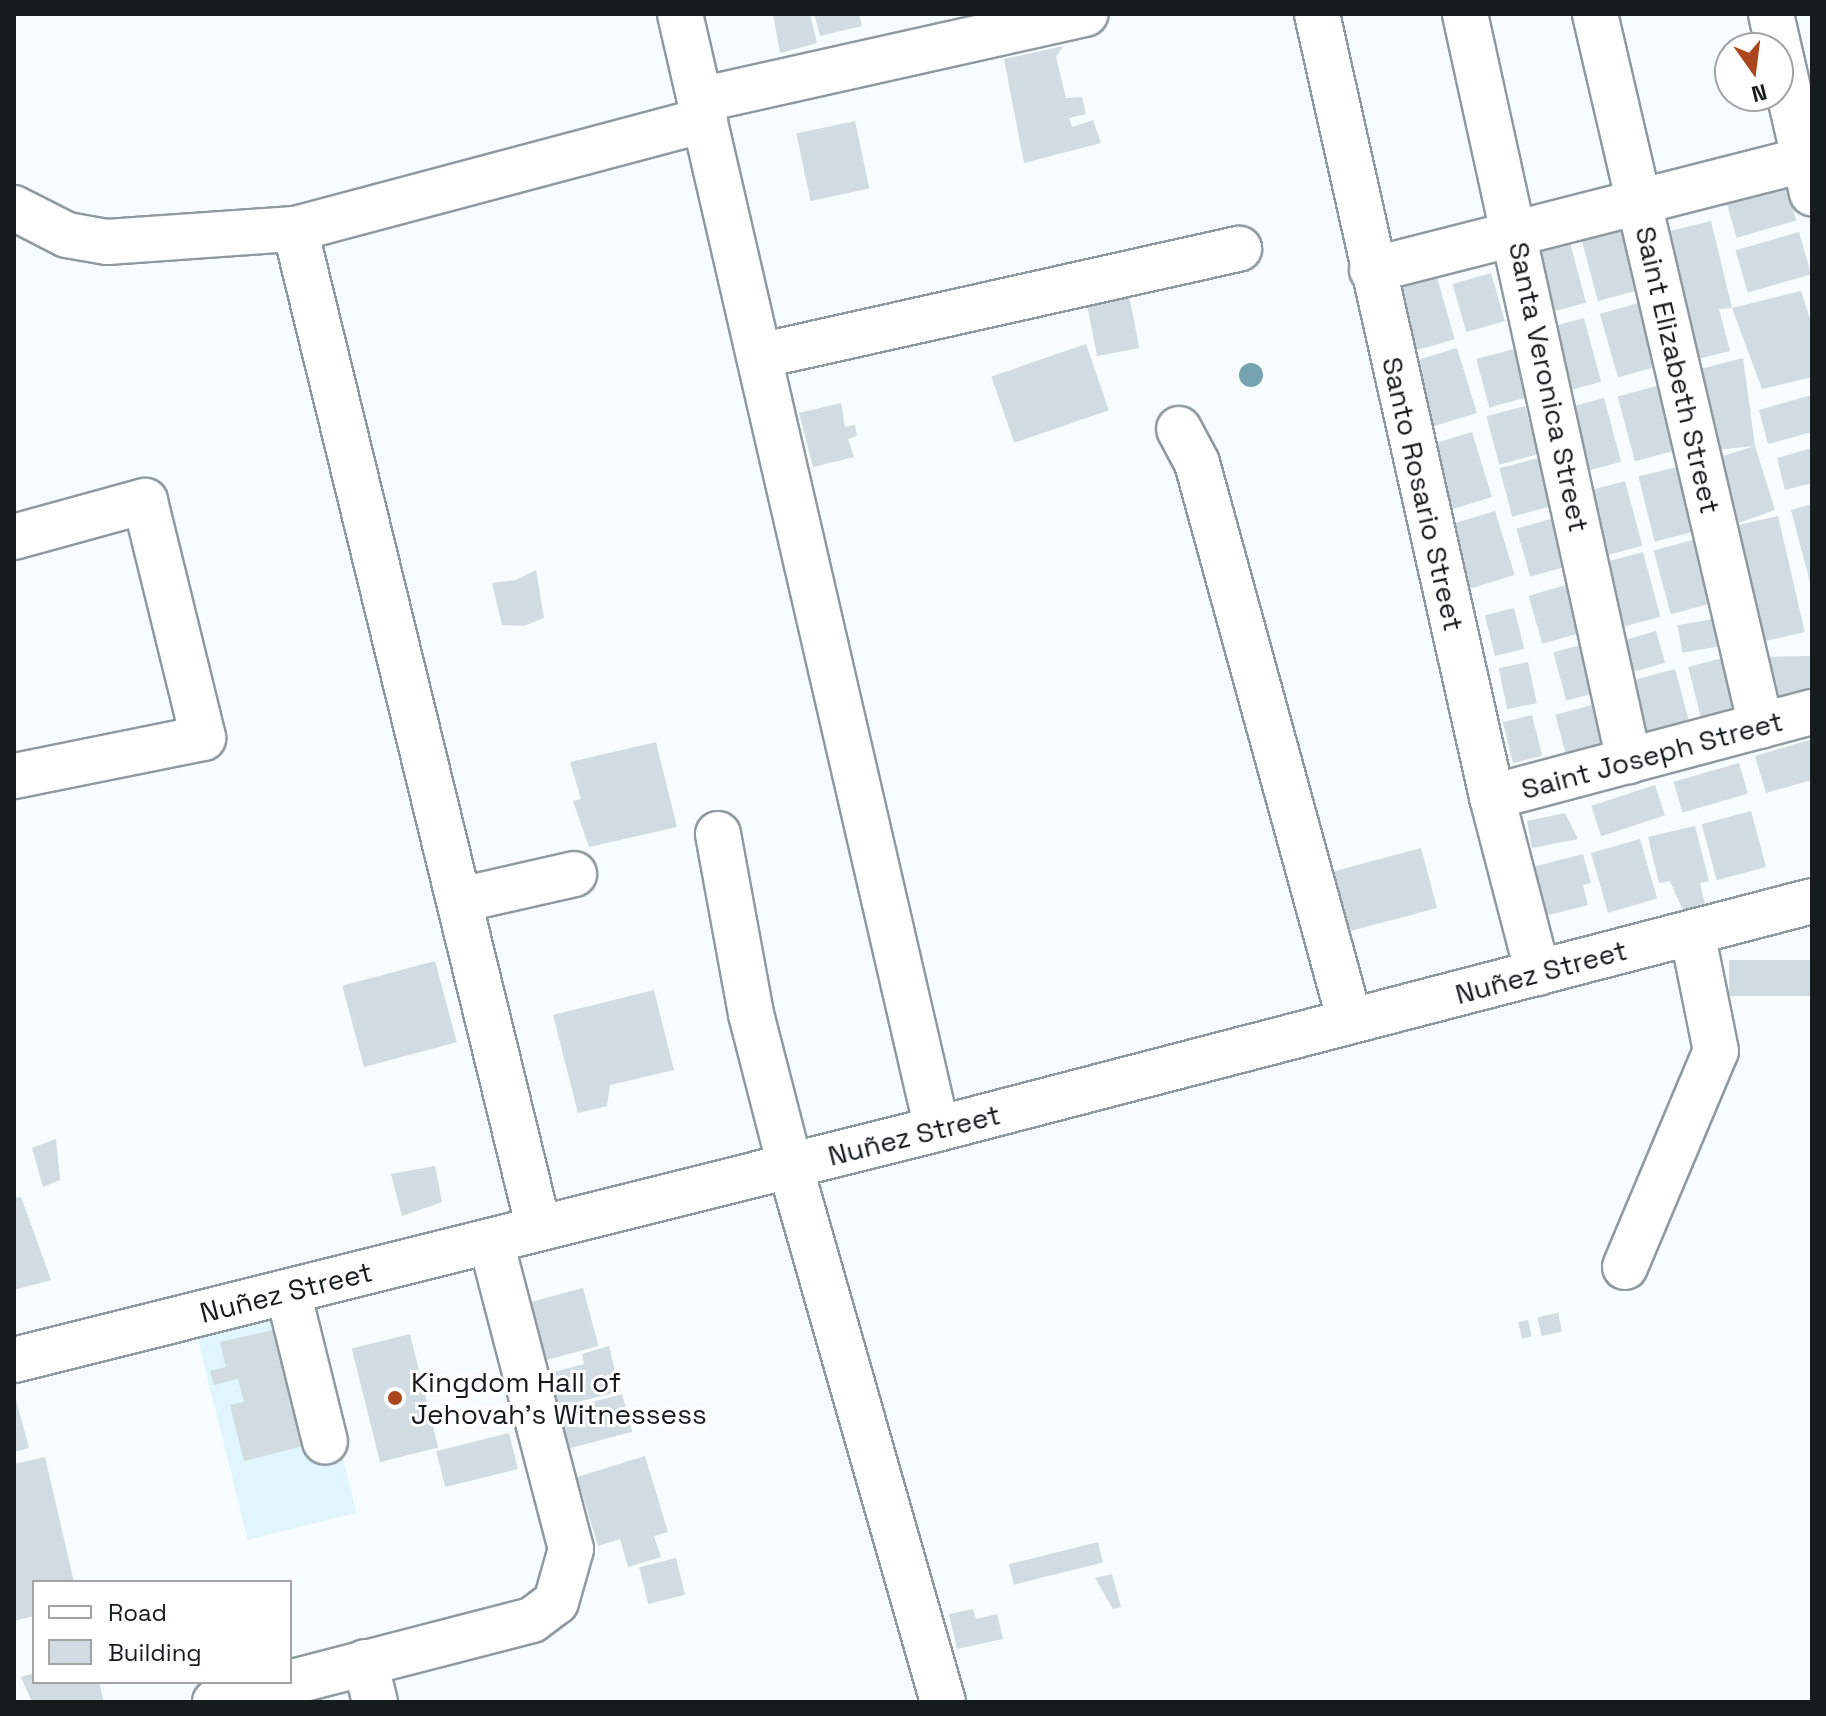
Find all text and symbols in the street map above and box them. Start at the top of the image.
north arrow [1714,32,1794,112]
text: N [1749,78,1770,109]
street label: Saint Elizabeth Street [1629,223,1727,517]
street label: Santa Veronica Street [1502,239,1596,535]
street label: Santo Rosario Street [1375,354,1471,634]
street label: Saint Joseph Street [1518,704,1786,806]
street label: Nuñez Street [1451,933,1631,1011]
street label: Nuñez Street [824,1097,1004,1173]
street label: Nuñez Street [196,1254,376,1330]
place label: Kingdom Hall of Jehovah's Witnessess [411,1365,707,1431]
marker: Kingdom Hall of Jehovah's Witnessess [386,1389,404,1407]
legend [32,1580,292,1684]
text: Road [108,1597,167,1628]
text: Building [108,1637,202,1668]

